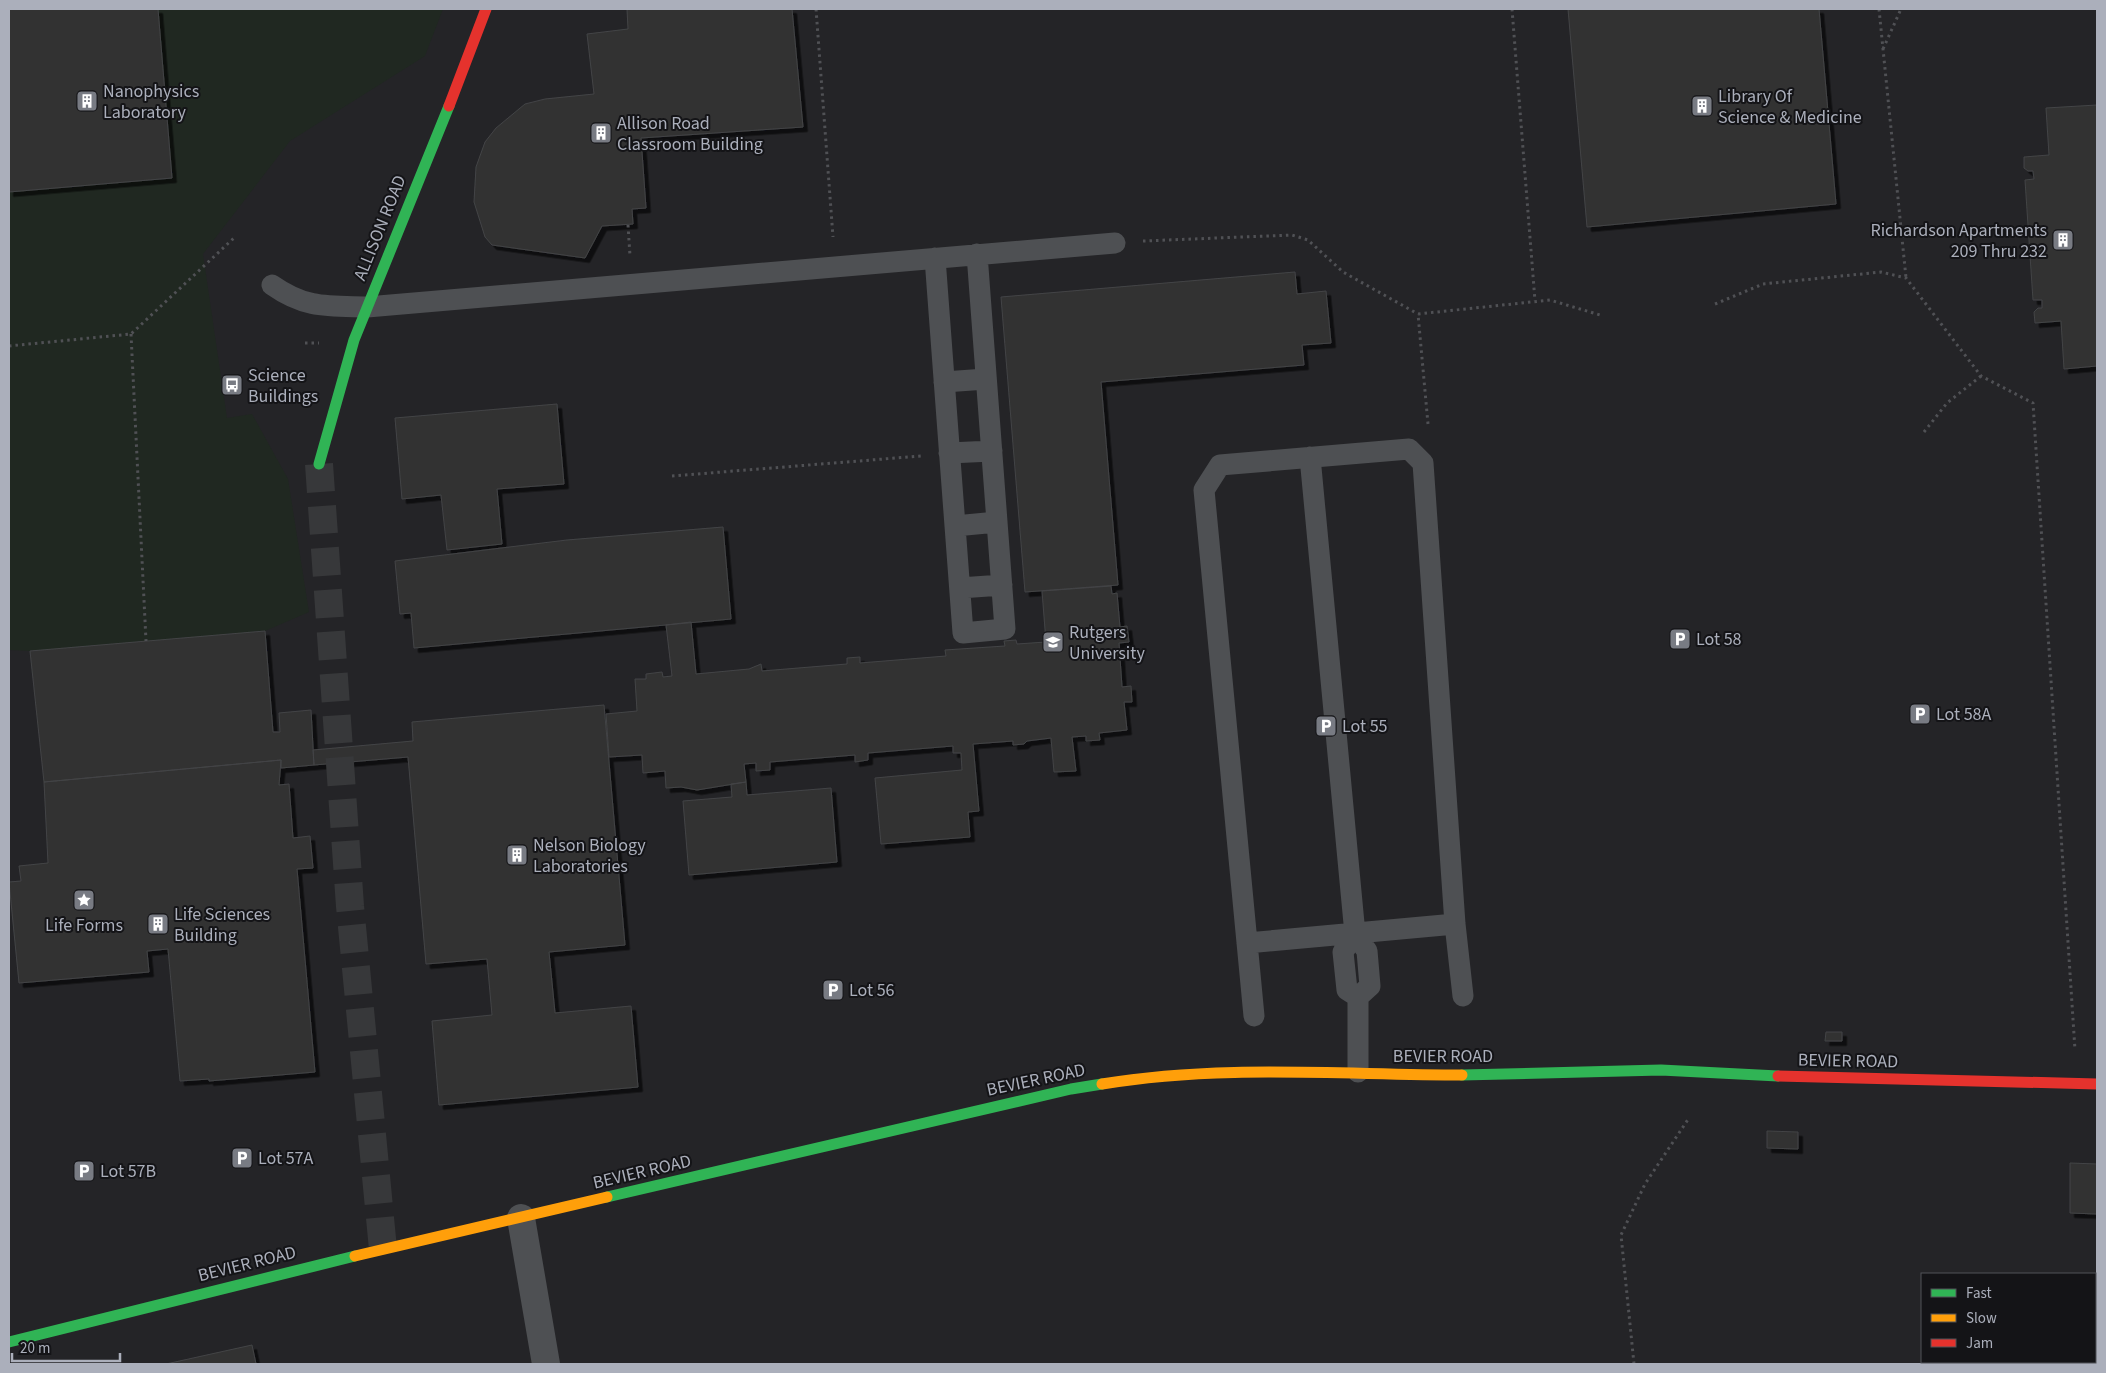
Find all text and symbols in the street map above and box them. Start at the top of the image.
place label: Nanophysics Laboratory [103,79,199,125]
place label: Library Of Science & Medicine [1718,84,1862,130]
building icon: Nanophysics Laboratory [75,89,99,113]
building icon: Library Of Science & Medicine [1690,94,1714,118]
place label: Allison Road Classroom Building [617,111,763,157]
building icon: Allison Road Classroom Building [589,121,613,145]
street label: ALLISON ROAD [347,172,413,284]
place label: Richardson Apartments 209 Thru 232 [1870,218,2047,264]
building icon: Richardson Apartments 209 Thru 232 [2051,228,2075,252]
place label: Science Buildings [248,363,318,409]
bus stop icon: Science Buildings [220,373,244,397]
place label: Rutgers University [1069,620,1145,666]
parking icon: Lot 58 [1668,627,1692,651]
place label: Lot 58 [1696,627,1742,652]
school or university icon: Rutgers University [1041,630,1065,654]
parking icon: Lot 58A [1908,702,1932,726]
place label: Lot 58A [1936,702,1992,727]
parking icon: Lot 55 [1314,714,1338,738]
place label: Lot 55 [1342,714,1388,739]
place label: Nelson Biology Laboratories [533,833,646,879]
building icon: Nelson Biology Laboratories [505,843,529,867]
place icon: Life Forms [72,888,96,912]
place label: Life Sciences Building [174,902,270,948]
building icon: Life Sciences Building [146,912,170,936]
place label: Life Forms [45,913,123,938]
parking icon: Lot 56 [821,978,845,1002]
place label: Lot 56 [849,978,895,1003]
street label: BEVIER ROAD [1393,1044,1493,1069]
street label: BEVIER ROAD [1798,1048,1898,1074]
street label: BEVIER ROAD [984,1057,1088,1103]
parking icon: Lot 57A [230,1146,254,1170]
place label: Lot 57A [258,1146,314,1171]
street label: BEVIER ROAD [590,1149,694,1195]
parking icon: Lot 57B [72,1159,96,1183]
place label: Lot 57B [100,1159,156,1184]
street label: BEVIER ROAD [195,1240,299,1288]
legend [1921,1273,2096,1363]
text: Fast [1966,1283,1992,1304]
text: Slow [1966,1308,1997,1329]
scale bar [12,1330,120,1362]
text: Jam [1966,1333,1993,1354]
text: 20 m [20,1338,50,1359]

